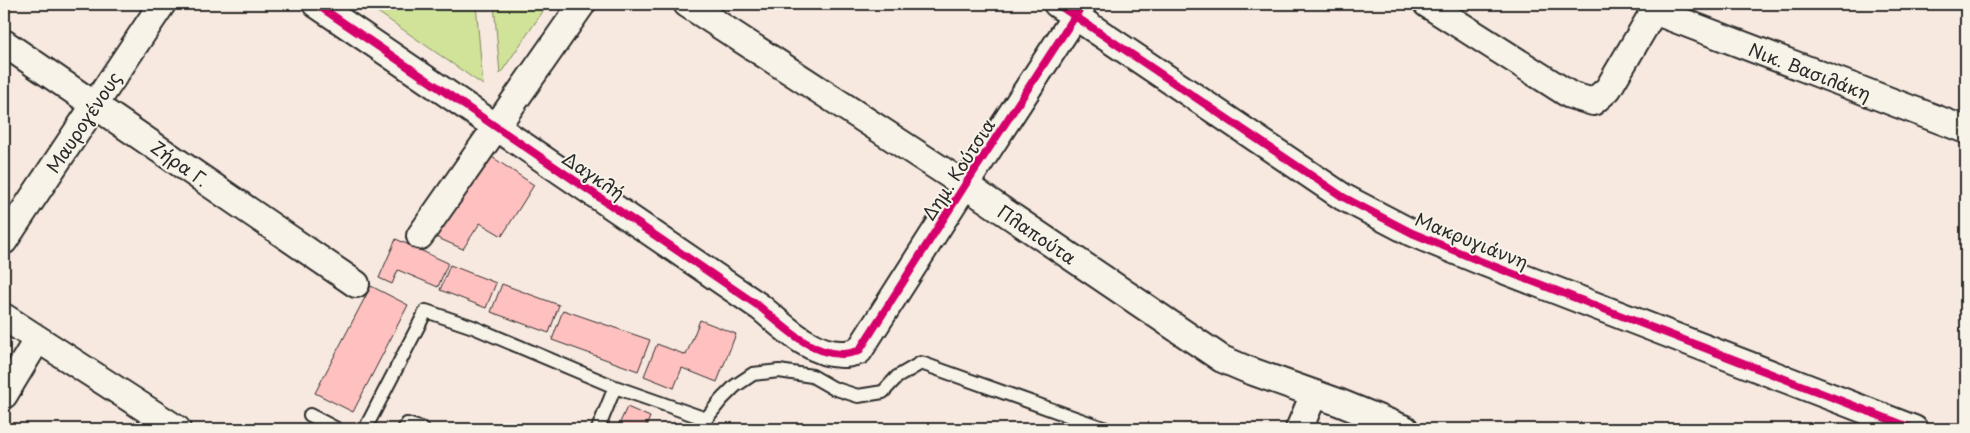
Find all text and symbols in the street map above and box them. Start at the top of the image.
street label: Νικ. Βασιλάκη [1745,35,1875,107]
street label: Μαυρογένους [39,66,127,178]
street label: Δημ. Κούτσια [915,113,1001,225]
street label: Ζήρα Γ. [146,133,214,193]
street label: Δαγκλή [557,144,631,206]
street label: Πλαπούτα [992,198,1082,270]
street label: Μακρυγιάννη [1411,205,1533,275]

